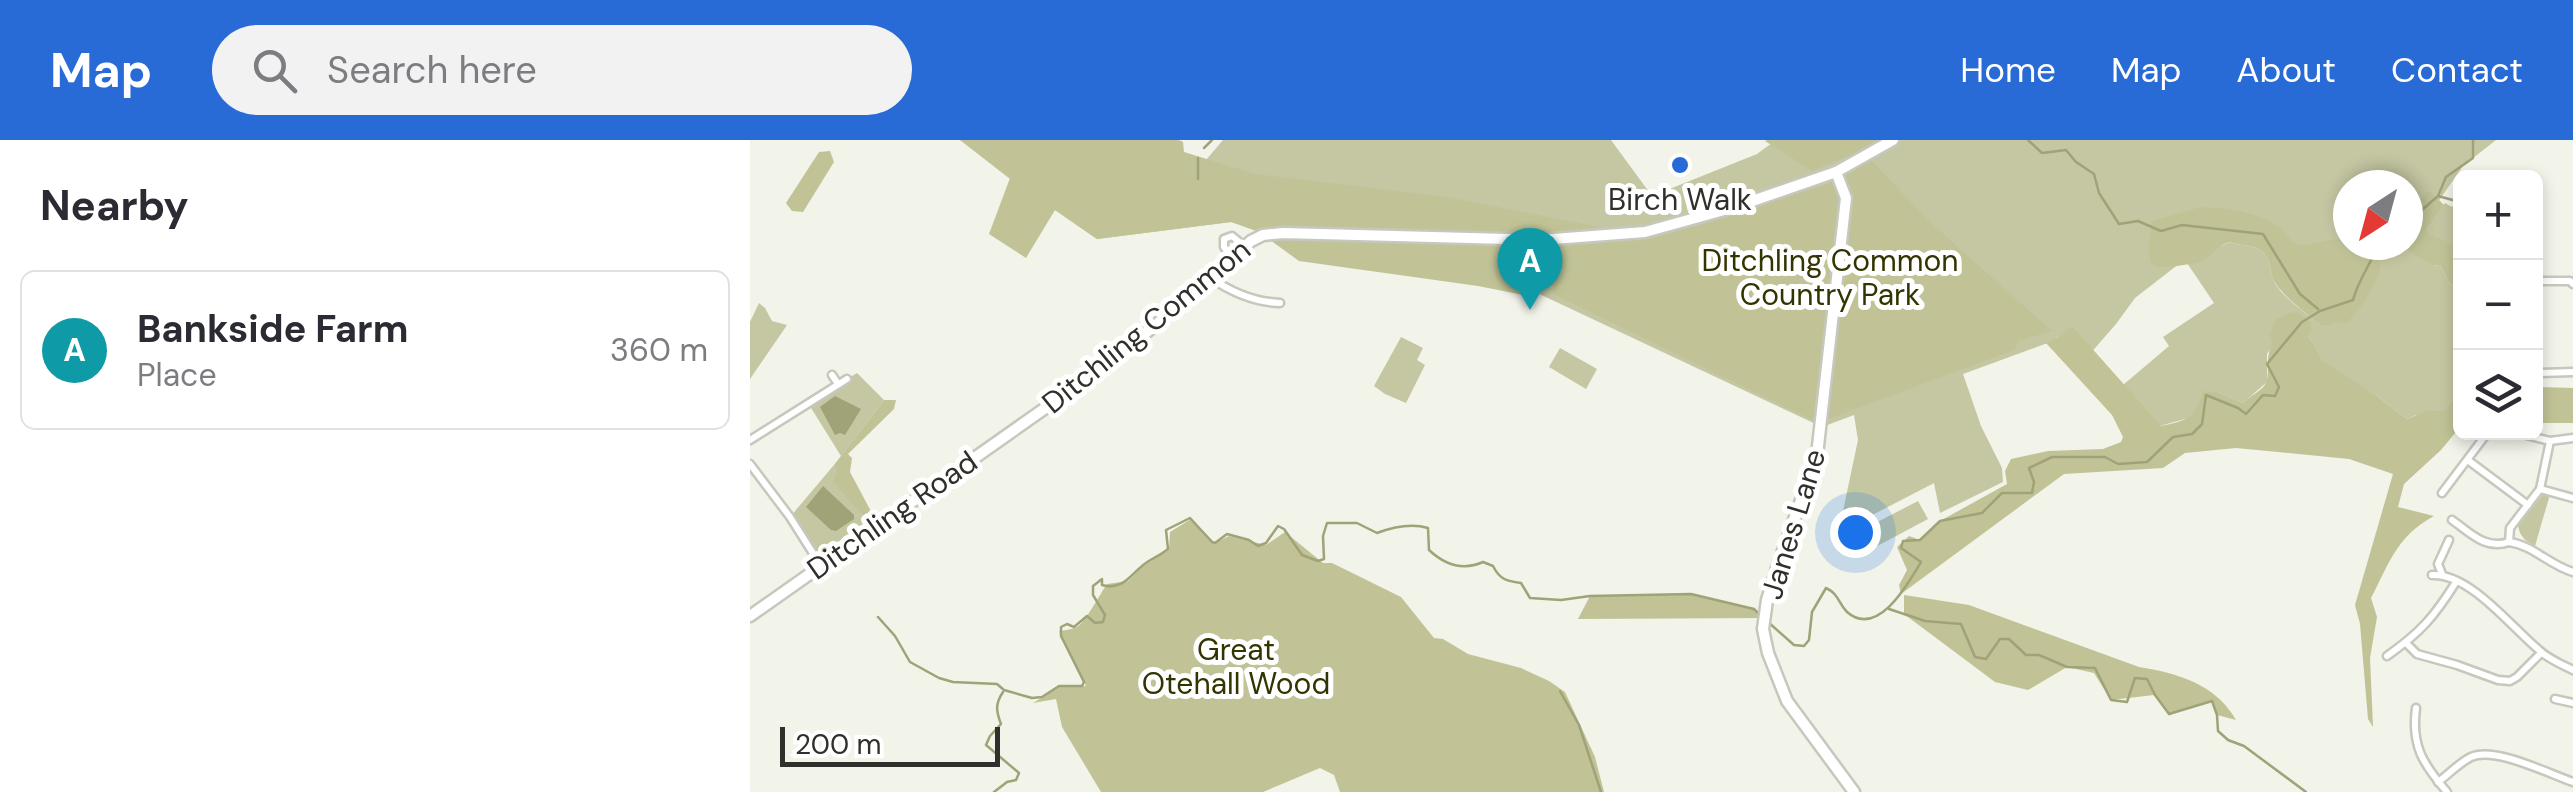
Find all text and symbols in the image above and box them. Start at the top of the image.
search box [212,25,912,115]
text: Map [50,39,152,102]
icon: search [247,43,302,98]
text: Search here [327,45,537,95]
text: Home [1960,47,2056,93]
text: Map [2111,47,2181,93]
text: About [2236,47,2336,93]
text: Contact [2391,47,2523,93]
marker: Birch Walk [1669,154,1691,176]
north arrow [2333,170,2423,260]
map controls [2453,170,2543,440]
button: + [2453,170,2543,260]
text: Nearby [40,178,189,233]
place label: Birch Walk [1608,180,1752,219]
pin: A [1498,228,1562,310]
street label: Ditchling Common [1034,230,1258,422]
park label: Ditchling Common Country Park [1701,241,1959,314]
button: − [2453,260,2543,350]
text: Bankside Farm [137,304,408,354]
text: A [63,329,86,371]
text: 360 m [610,329,708,371]
button: layers [2453,350,2543,440]
text: Place [137,354,217,396]
street label: Ditchling Road [799,442,985,588]
street label: Janes Lane [1752,444,1834,604]
your location [1830,507,1881,558]
park label: Great Otehall Wood [1142,630,1330,703]
scale bar [780,722,1000,766]
text: 200 m [795,726,882,763]

